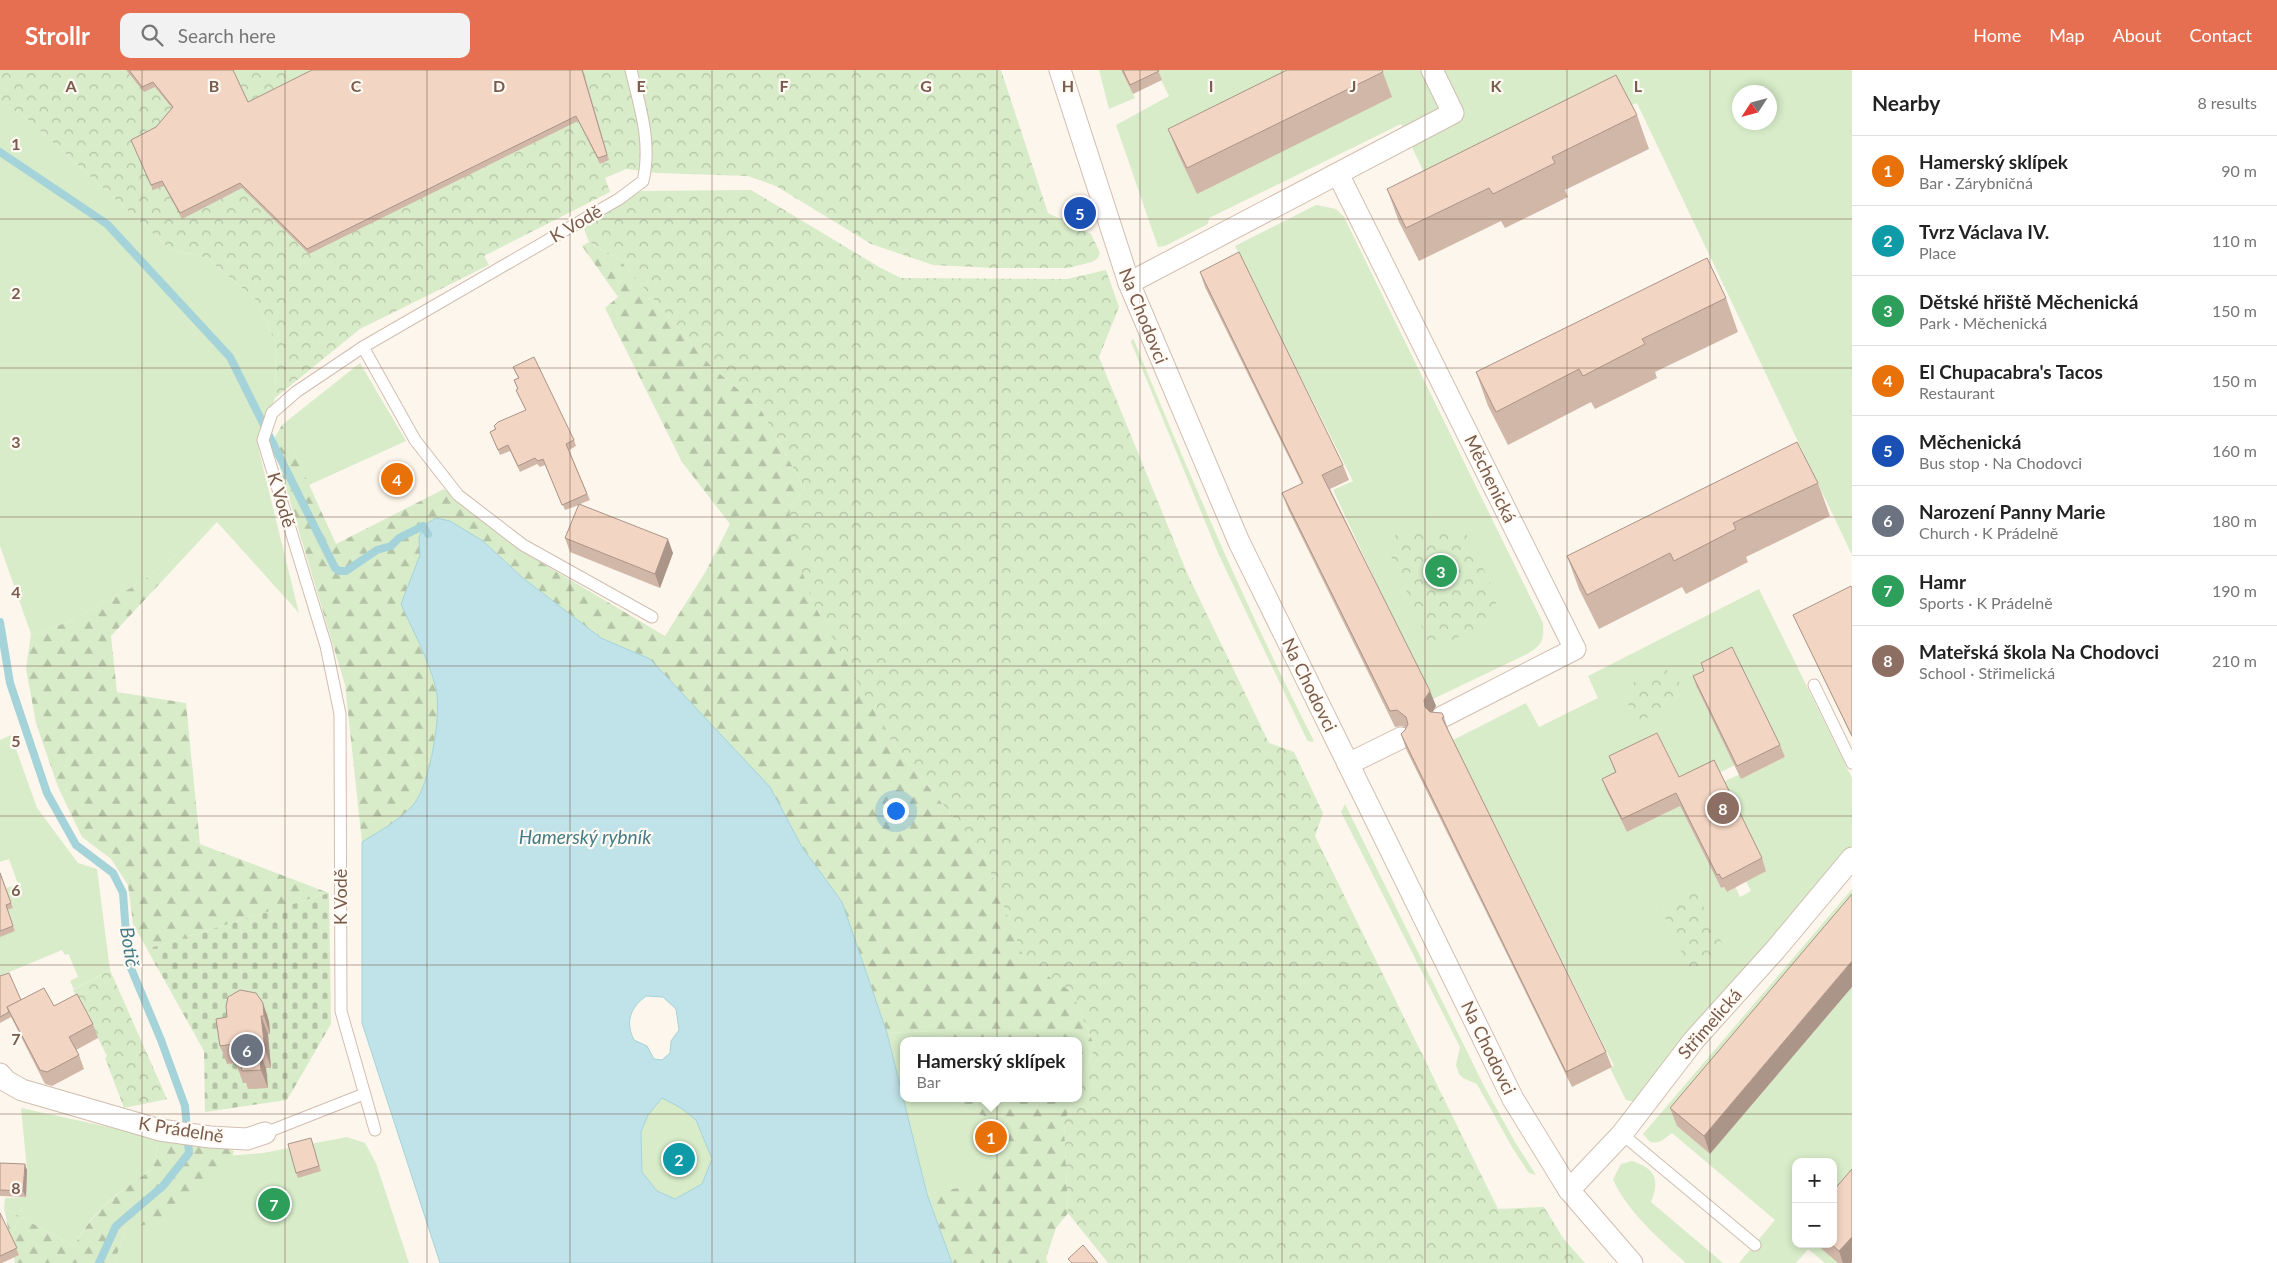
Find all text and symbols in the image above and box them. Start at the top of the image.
search box [120,13,470,58]
text: Strollr [25,21,90,50]
icon: search [138,21,166,49]
text: Search here [178,24,276,47]
text: Home [1973,24,2021,46]
text: Map [2049,24,2085,46]
text: About [2113,24,2162,46]
text: Contact [2190,24,2252,46]
text: A [64,76,77,95]
text: B [209,76,219,95]
text: C [351,76,362,95]
text: D [493,76,505,95]
text: E [636,76,646,95]
text: F [779,76,789,95]
text: G [920,76,932,95]
text: H [1062,76,1074,95]
text: I [1209,76,1213,95]
text: J [1350,76,1356,95]
text: K [1491,76,1503,95]
text: L [1634,76,1643,95]
north arrow [1732,85,1777,130]
text: Nearby [1872,90,1940,115]
text: 8 results [2197,93,2257,112]
text: 1 [11,134,21,153]
text: Hamerský sklípek [1919,150,2068,173]
text: 1 [1883,161,1893,180]
text: 90 m [2221,161,2257,180]
text: Bar · Zárybničná [1919,173,2033,192]
pin: 5 [1064,194,1096,232]
street label: K Vodě [546,199,605,247]
text: Tvrz Václava IV. [1919,220,2049,243]
text: 2 [1883,231,1893,250]
text: 110 m [2212,231,2257,250]
text: Place [1919,243,1956,262]
street label: Na Chodovci [1115,265,1173,367]
text: 2 [11,283,21,302]
text: Dětské hřiště Měchenická [1919,290,2138,313]
text: 3 [1883,301,1893,320]
text: 150 m [2212,301,2257,320]
text: Park · Měchenická [1919,313,2047,332]
text: El Chupacabra's Tacos [1919,360,2103,383]
text: 4 [1883,371,1893,390]
text: 150 m [2212,371,2257,390]
text: Restaurant [1919,383,1995,402]
text: Měchenická [1919,430,2021,453]
street label: Měchenická [1460,431,1522,526]
text: 3 [11,432,21,451]
text: 5 [1883,441,1893,460]
text: 160 m [2212,441,2257,460]
text: Bus stop · Na Chodovci [1919,453,2082,472]
pin: 4 [381,460,413,498]
street label: K Vodě [263,469,301,530]
text: Narození Panny Marie [1919,500,2105,523]
text: 6 [1883,511,1893,530]
text: 180 m [2212,511,2257,530]
text: Church · K Prádelně [1919,523,2058,542]
pin: 3 [1425,552,1457,590]
text: Hamr [1919,570,1966,593]
text: 7 [1883,581,1893,600]
text: 190 m [2212,581,2257,600]
text: 4 [11,582,21,601]
text: Sports · K Prádelně [1919,593,2053,612]
street label: Na Chodovci [1278,634,1342,735]
text: Mateřská škola Na Chodovci [1919,640,2159,663]
text: 8 [1883,651,1893,670]
text: 210 m [2212,651,2257,670]
text: School · Střimelická [1919,663,2055,682]
text: 5 [11,731,21,750]
pin: 8 [1707,789,1739,827]
your location [883,798,909,824]
water label: Hamerský rybník [519,825,652,848]
street label: K Vodě [329,869,351,925]
text: 6 [11,880,21,899]
water label: Botič [116,925,145,969]
street label: Střimelická [1673,984,1746,1063]
street label: Na Chodovci [1457,997,1521,1098]
text: 7 [11,1029,21,1048]
pin: 6 [231,1031,263,1069]
popup [900,1037,1082,1102]
text: Hamerský sklípek [917,1049,1065,1072]
text: Bar [917,1072,941,1091]
street label: K Prádelně [137,1111,225,1147]
pin: 1 [975,1118,1007,1156]
pin: 2 [663,1140,695,1178]
map controls [1792,1158,1837,1248]
button: + [1792,1158,1837,1203]
text: 8 [11,1178,21,1197]
pin: 7 [258,1185,290,1223]
button: − [1792,1203,1837,1248]

